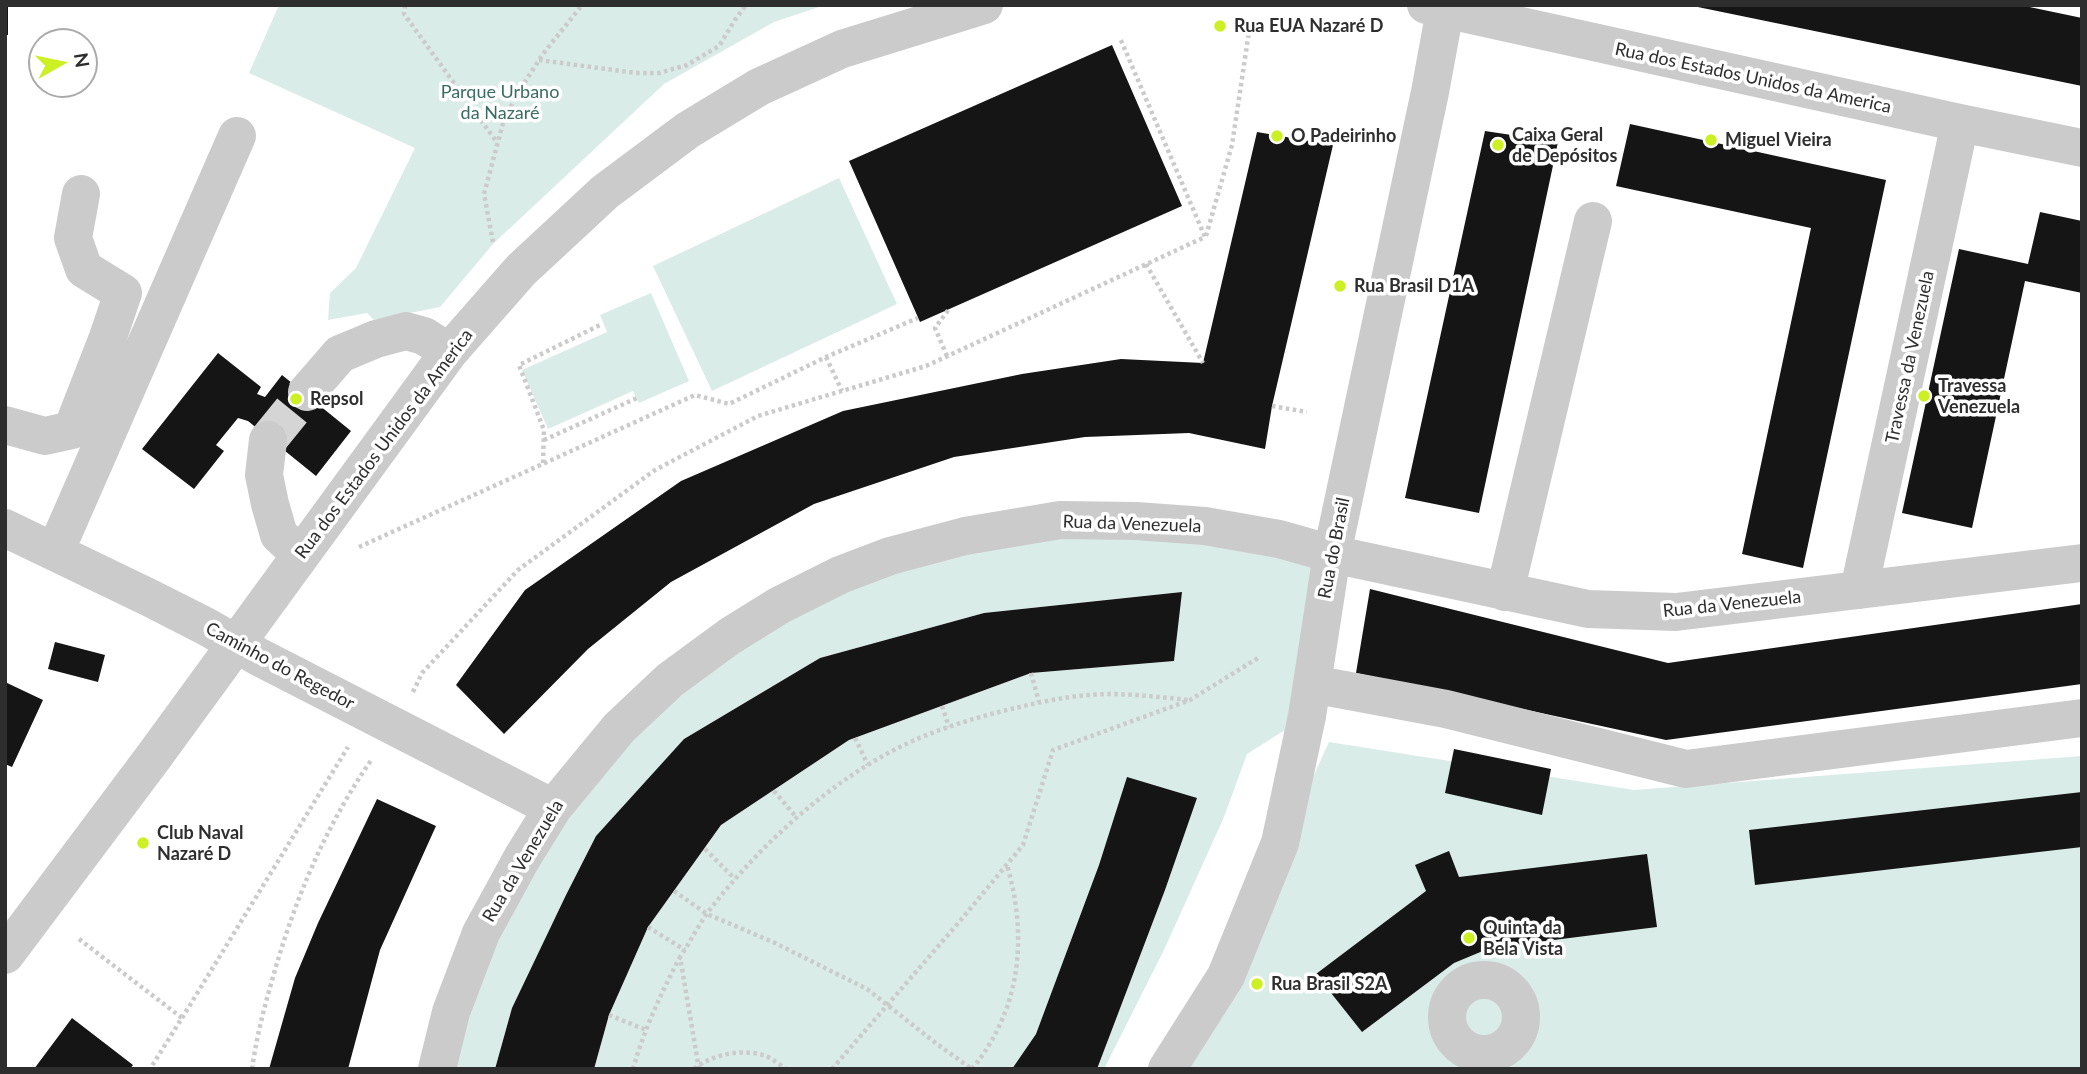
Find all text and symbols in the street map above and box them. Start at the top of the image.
place label: Rua EUA Nazaré D [1234,15,1383,37]
marker: Rua EUA Nazaré D [1212,18,1228,34]
north arrow [28,28,98,98]
street label: Rua dos Estados Unidos da America [1613,38,1893,118]
text: N [70,51,95,69]
park label: Parque Urbano da Nazaré [441,81,559,124]
place label: Caixa Geral de Depósitos [1512,124,1617,166]
place label: O Padeirinho [1291,125,1396,147]
marker: O Padeirinho [1269,128,1285,144]
place label: Miguel Vieira [1725,129,1832,151]
marker: Miguel Vieira [1703,132,1719,148]
marker: Caixa Geral de Depósitos [1490,137,1506,153]
street label: Travessa da Venezuela [1881,269,1939,445]
place label: Rua Brasil D1A [1354,275,1474,297]
marker: Rua Brasil D1A [1332,278,1348,294]
street label: Rua dos Estados Unidos da America [291,325,477,563]
place label: Travessa Venezuela [1938,375,2020,418]
place label: Repsol [310,388,364,410]
marker: Travessa Venezuela [1916,388,1932,404]
marker: Repsol [288,391,304,407]
street label: Rua do Brasil [1314,496,1354,600]
street label: Rua da Venezuela [1062,511,1202,537]
street label: Rua da Venezuela [1662,586,1802,622]
street label: Caminho do Regedor [202,618,358,714]
street label: Rua da Venezuela [478,796,568,926]
place label: Club Naval Nazaré D [157,822,244,864]
marker: Club Naval Nazaré D [135,835,151,851]
place label: Quinta da Bela Vista [1483,917,1563,960]
marker: Quinta da Bela Vista [1461,930,1477,946]
place label: Rua Brasil S2A [1271,973,1387,995]
marker: Rua Brasil S2A [1249,976,1265,992]

